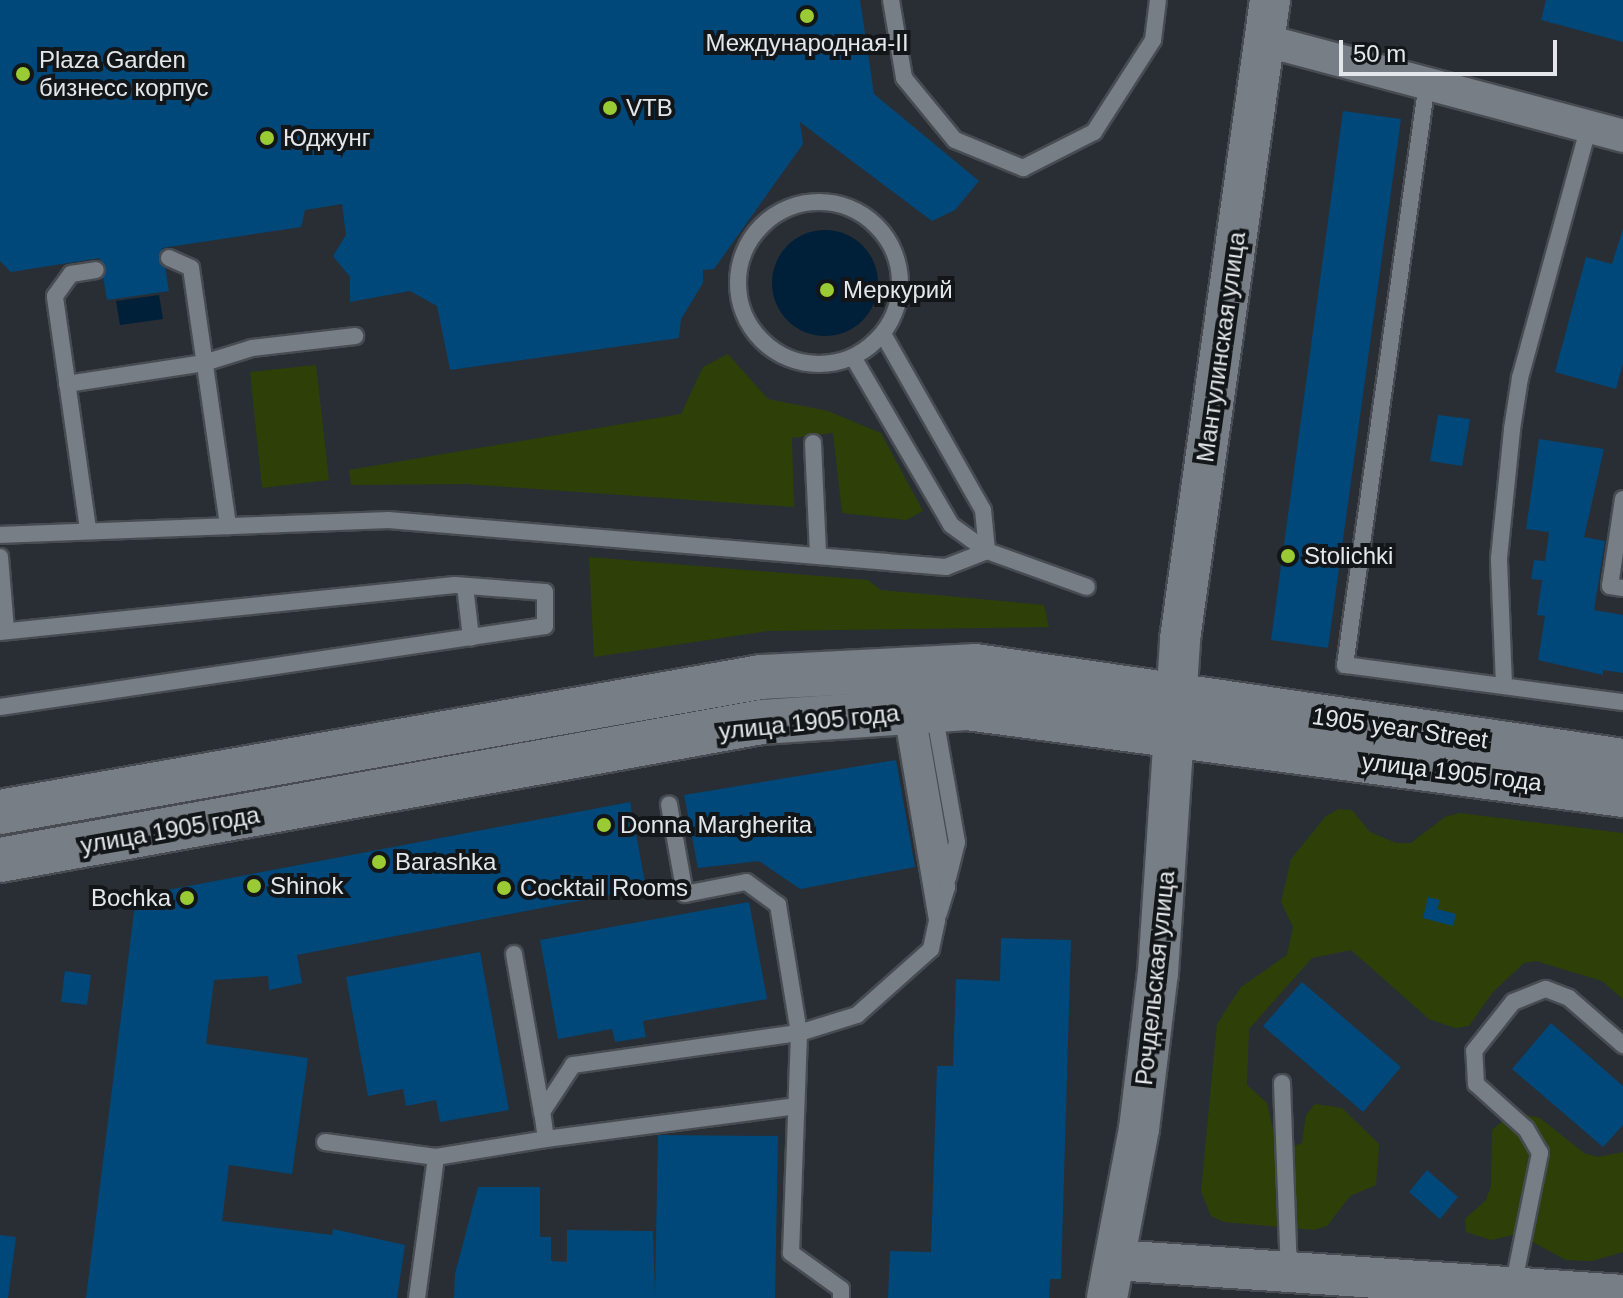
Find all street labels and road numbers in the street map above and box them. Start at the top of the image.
street label: Мантулинская улица [1191,230,1251,464]
street label: улица 1905 года [717,698,901,746]
street label: 1905 year Street [1310,701,1490,755]
street label: улица 1905 года [1360,747,1544,797]
street label: улица 1905 года [78,800,262,860]
street label: Рочдельская улица [1129,869,1181,1087]

